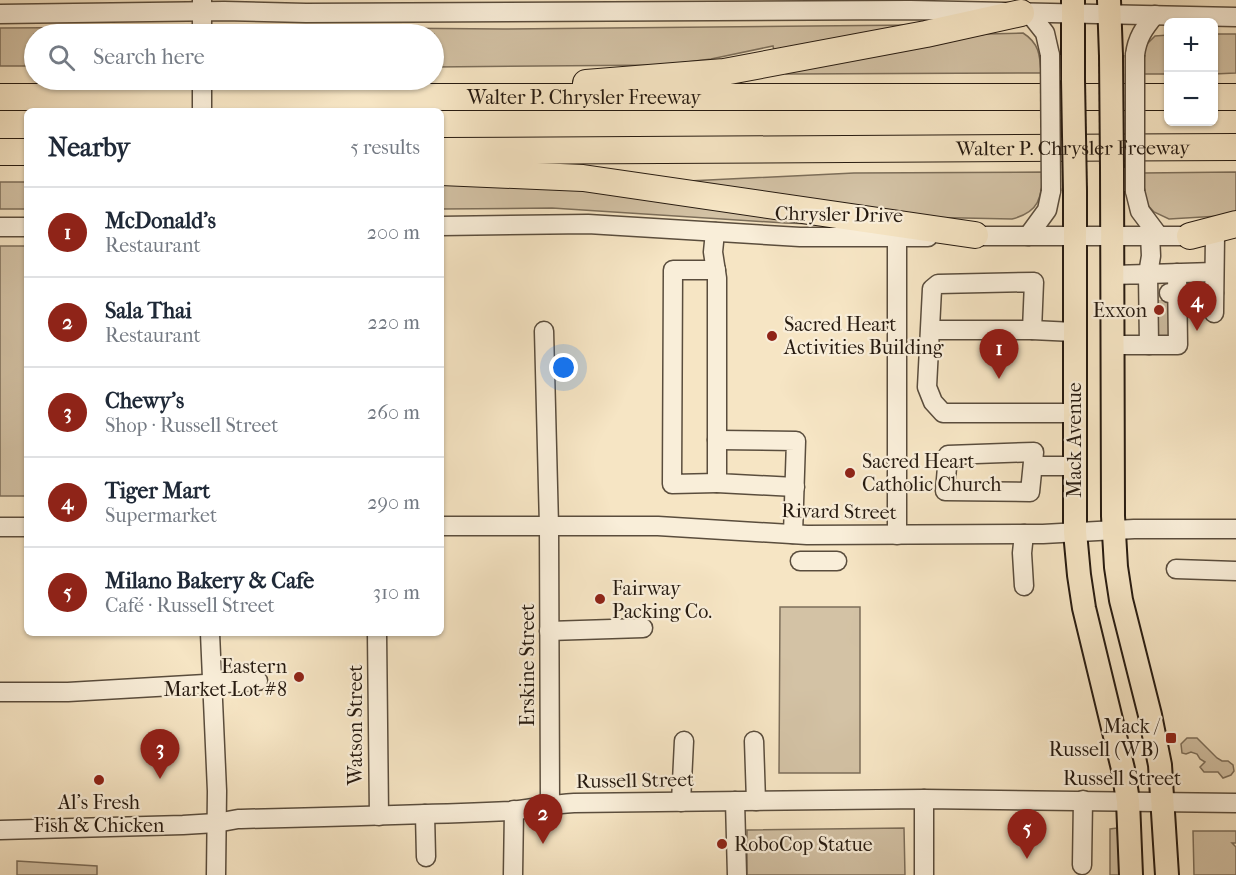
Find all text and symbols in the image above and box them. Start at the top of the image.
map controls [1164,18,1218,126]
button: + [1164,18,1218,72]
search box [24,24,444,90]
icon: search [45,41,78,74]
text: Search here [93,44,205,70]
button: − [1164,72,1218,126]
street label: Walter P. Chrysler Freeway [466,86,702,109]
text: Nearby [48,132,130,163]
text: 5 results [350,136,420,159]
street label: Walter P. Chrysler Freeway [955,136,1191,160]
street label: Chrysler Drive [775,202,903,227]
text: McDonald's [105,208,216,234]
text: 1 [64,221,71,244]
text: 200 m [367,221,420,244]
text: Restaurant [105,234,201,257]
pin: 4 [1178,282,1216,331]
text: Sala Thai [105,298,192,324]
place label: Exxon [1093,299,1147,322]
marker: Exxon [1152,303,1166,317]
text: 2 [62,311,73,334]
text: 220 m [367,311,420,334]
place label: Sacred Heart Activities Building [783,313,944,359]
text: Restaurant [105,324,201,347]
marker: Sacred Heart Activities Building [765,329,779,343]
pin: 1 [980,330,1018,379]
your location [549,353,578,382]
street label: Mack Avenue [1063,382,1086,498]
text: Chewy's [105,388,184,414]
text: 3 [63,401,72,424]
text: 260 m [367,401,420,424]
text: Shop · Russell Street [105,414,278,437]
place label: Sacred Heart Catholic Church [862,450,1002,496]
marker: Sacred Heart Catholic Church [843,466,857,480]
text: Tiger Mart [105,478,210,504]
text: 4 [62,491,73,514]
text: 290 m [367,491,420,514]
street label: Rivard Street [781,499,897,524]
text: Supermarket [105,504,217,527]
text: Milano Bakery & Cafe [105,568,314,594]
place label: Fairway Packing Co. [612,577,712,623]
text: 5 [63,581,72,604]
text: 310 m [373,581,420,604]
marker: Fairway Packing Co. [593,592,607,606]
text: Café · Russell Street [105,594,275,617]
street label: Erskine Street [516,604,539,726]
place label: Eastern Market Lot #8 [164,655,287,701]
street label: Watson Street [344,665,367,786]
marker: Eastern Market Lot #8 [292,670,306,684]
place label: Mack / Russell (WB) [1049,715,1161,761]
pin: 3 [140,730,180,779]
marker: Mack / Russell (WB) [1164,731,1178,745]
street label: Russell Street [1063,767,1181,790]
street label: Russell Street [576,768,694,793]
marker: Al's Fresh Fish & Chicken [92,773,106,787]
place label: Al's Fresh Fish & Chicken [34,791,165,837]
pin: 2 [524,794,562,844]
pin: 5 [1008,810,1046,859]
place label: RoboCop Statue [734,833,873,856]
marker: RoboCop Statue [715,837,729,851]

